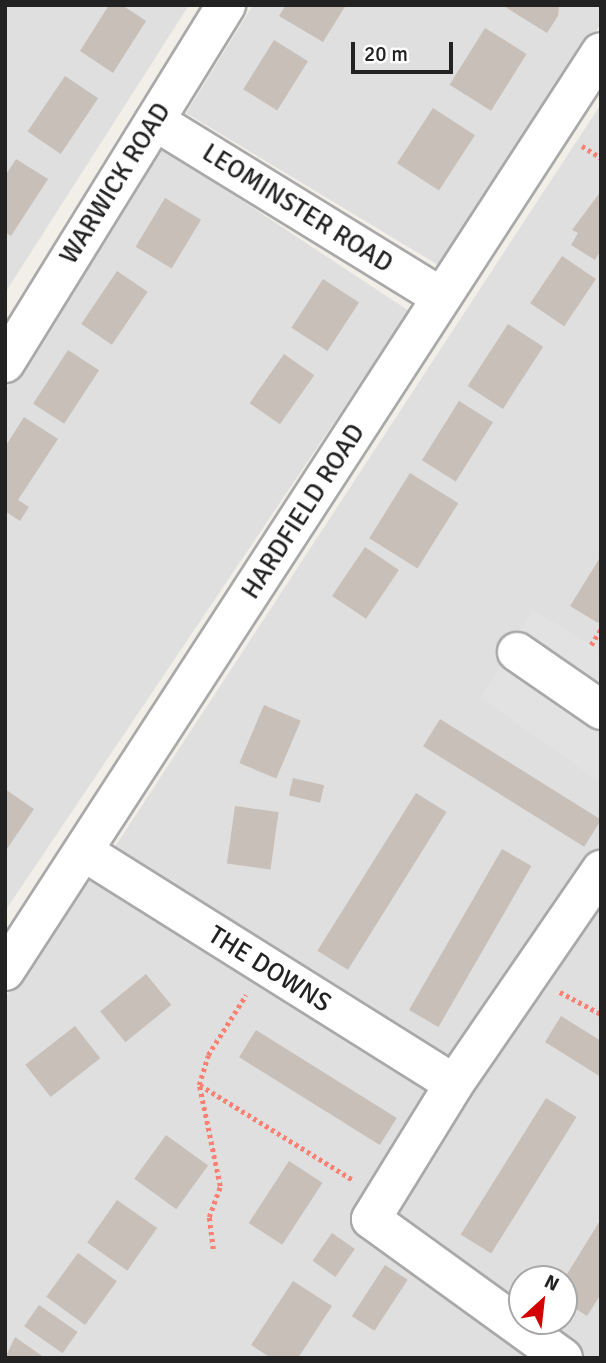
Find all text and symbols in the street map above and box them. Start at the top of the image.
scale bar [354,28,456,72]
text: 20 m [364,41,408,67]
street label: WARWICK ROAD [54,98,178,270]
street label: LEOMINSTER ROAD [196,138,398,280]
street label: HARDFIELD ROAD [236,419,372,605]
street label: THE DOWNS [202,920,336,1020]
north arrow [508,1265,578,1335]
text: N [540,1269,563,1297]

